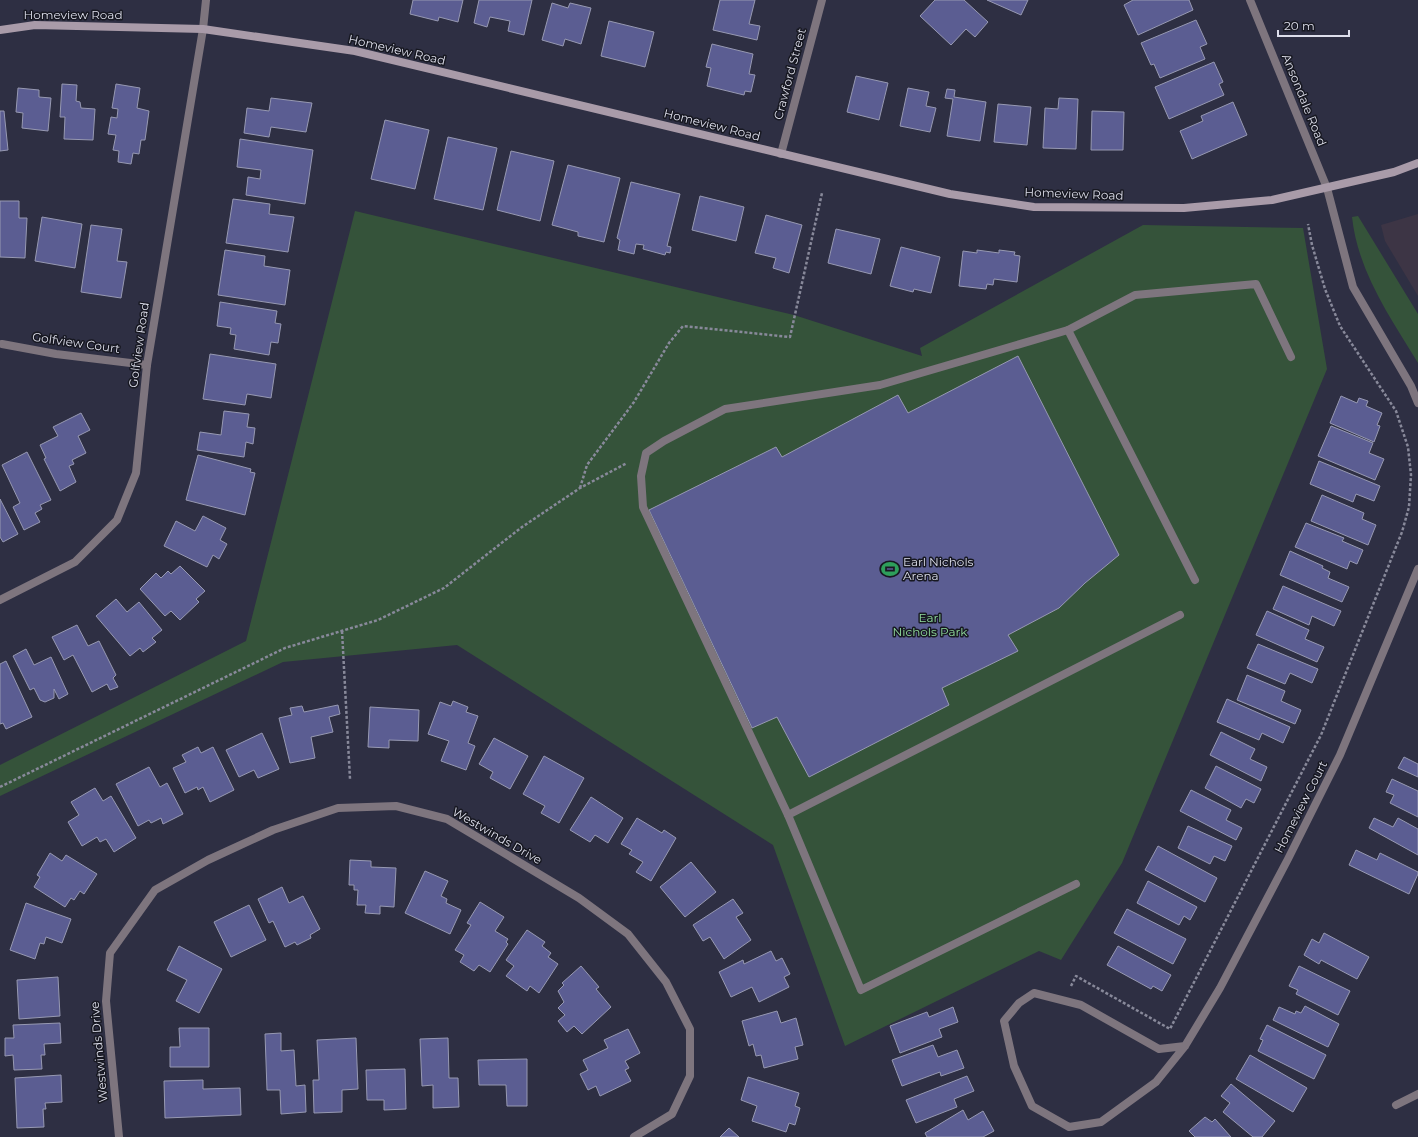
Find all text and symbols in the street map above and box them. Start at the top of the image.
street label: Homeview Road [23,7,123,22]
scale bar [1278,12,1349,38]
text: 20 m [1284,18,1315,33]
street label: Crawford Street [770,26,809,121]
street label: Homeview Road [347,31,447,68]
street label: Ansondale Road [1279,51,1330,148]
street label: Homeview Road [662,105,762,144]
street label: Homeview Road [1024,184,1124,203]
street label: Golfview Road [125,301,152,389]
street label: Golfview Court [31,329,121,356]
place label: Earl Nichols Arena [903,554,974,583]
sports icon: Earl Nichols Arena [880,559,900,579]
park label: Earl Nichols Park [893,610,968,639]
street label: Homeview Court [1271,758,1330,855]
street label: Westwinds Drive [450,804,545,867]
street label: Westwinds Drive [87,1001,110,1103]

